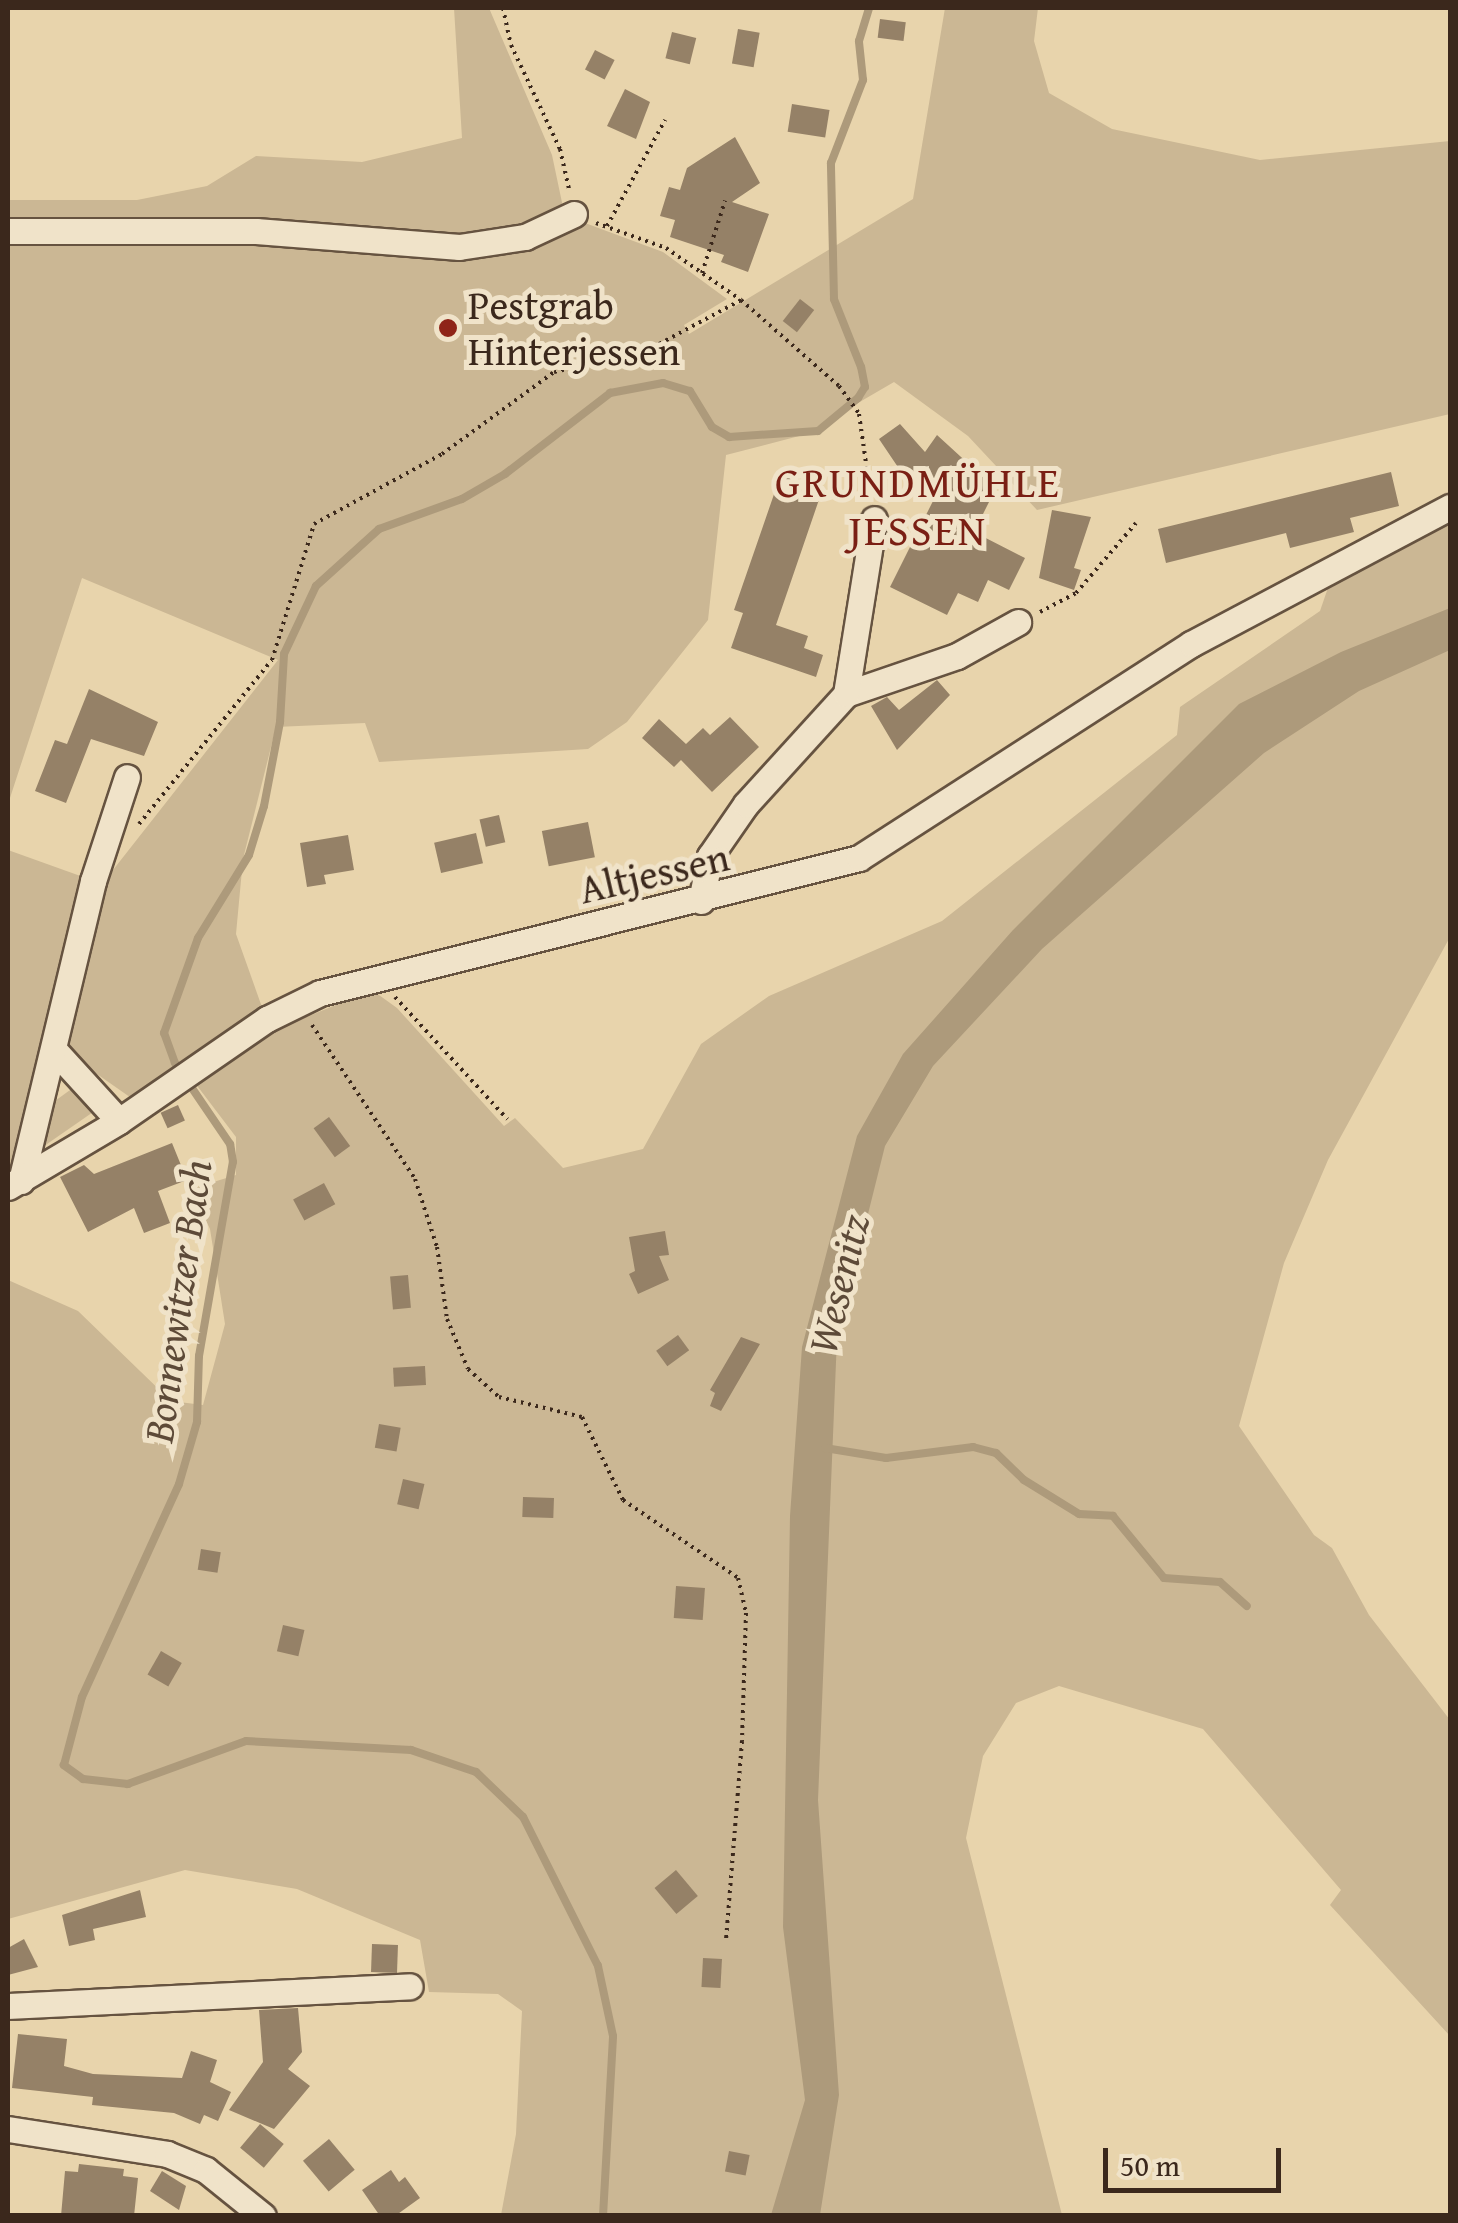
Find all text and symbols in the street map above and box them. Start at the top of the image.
place label: Pestgrab Hinterjessen [468,281,680,375]
marker: Pestgrab Hinterjessen [437,317,459,339]
district label: GRUNDMÜHLE JESSEN [775,457,1061,556]
street label: Altjessen [574,833,734,913]
water label: Bonnewitzer Bach [132,1156,222,1446]
water label: Wesenitz [796,1209,880,1359]
scale bar [1108,2128,1286,2190]
text: 50 m [1120,2143,1180,2187]

